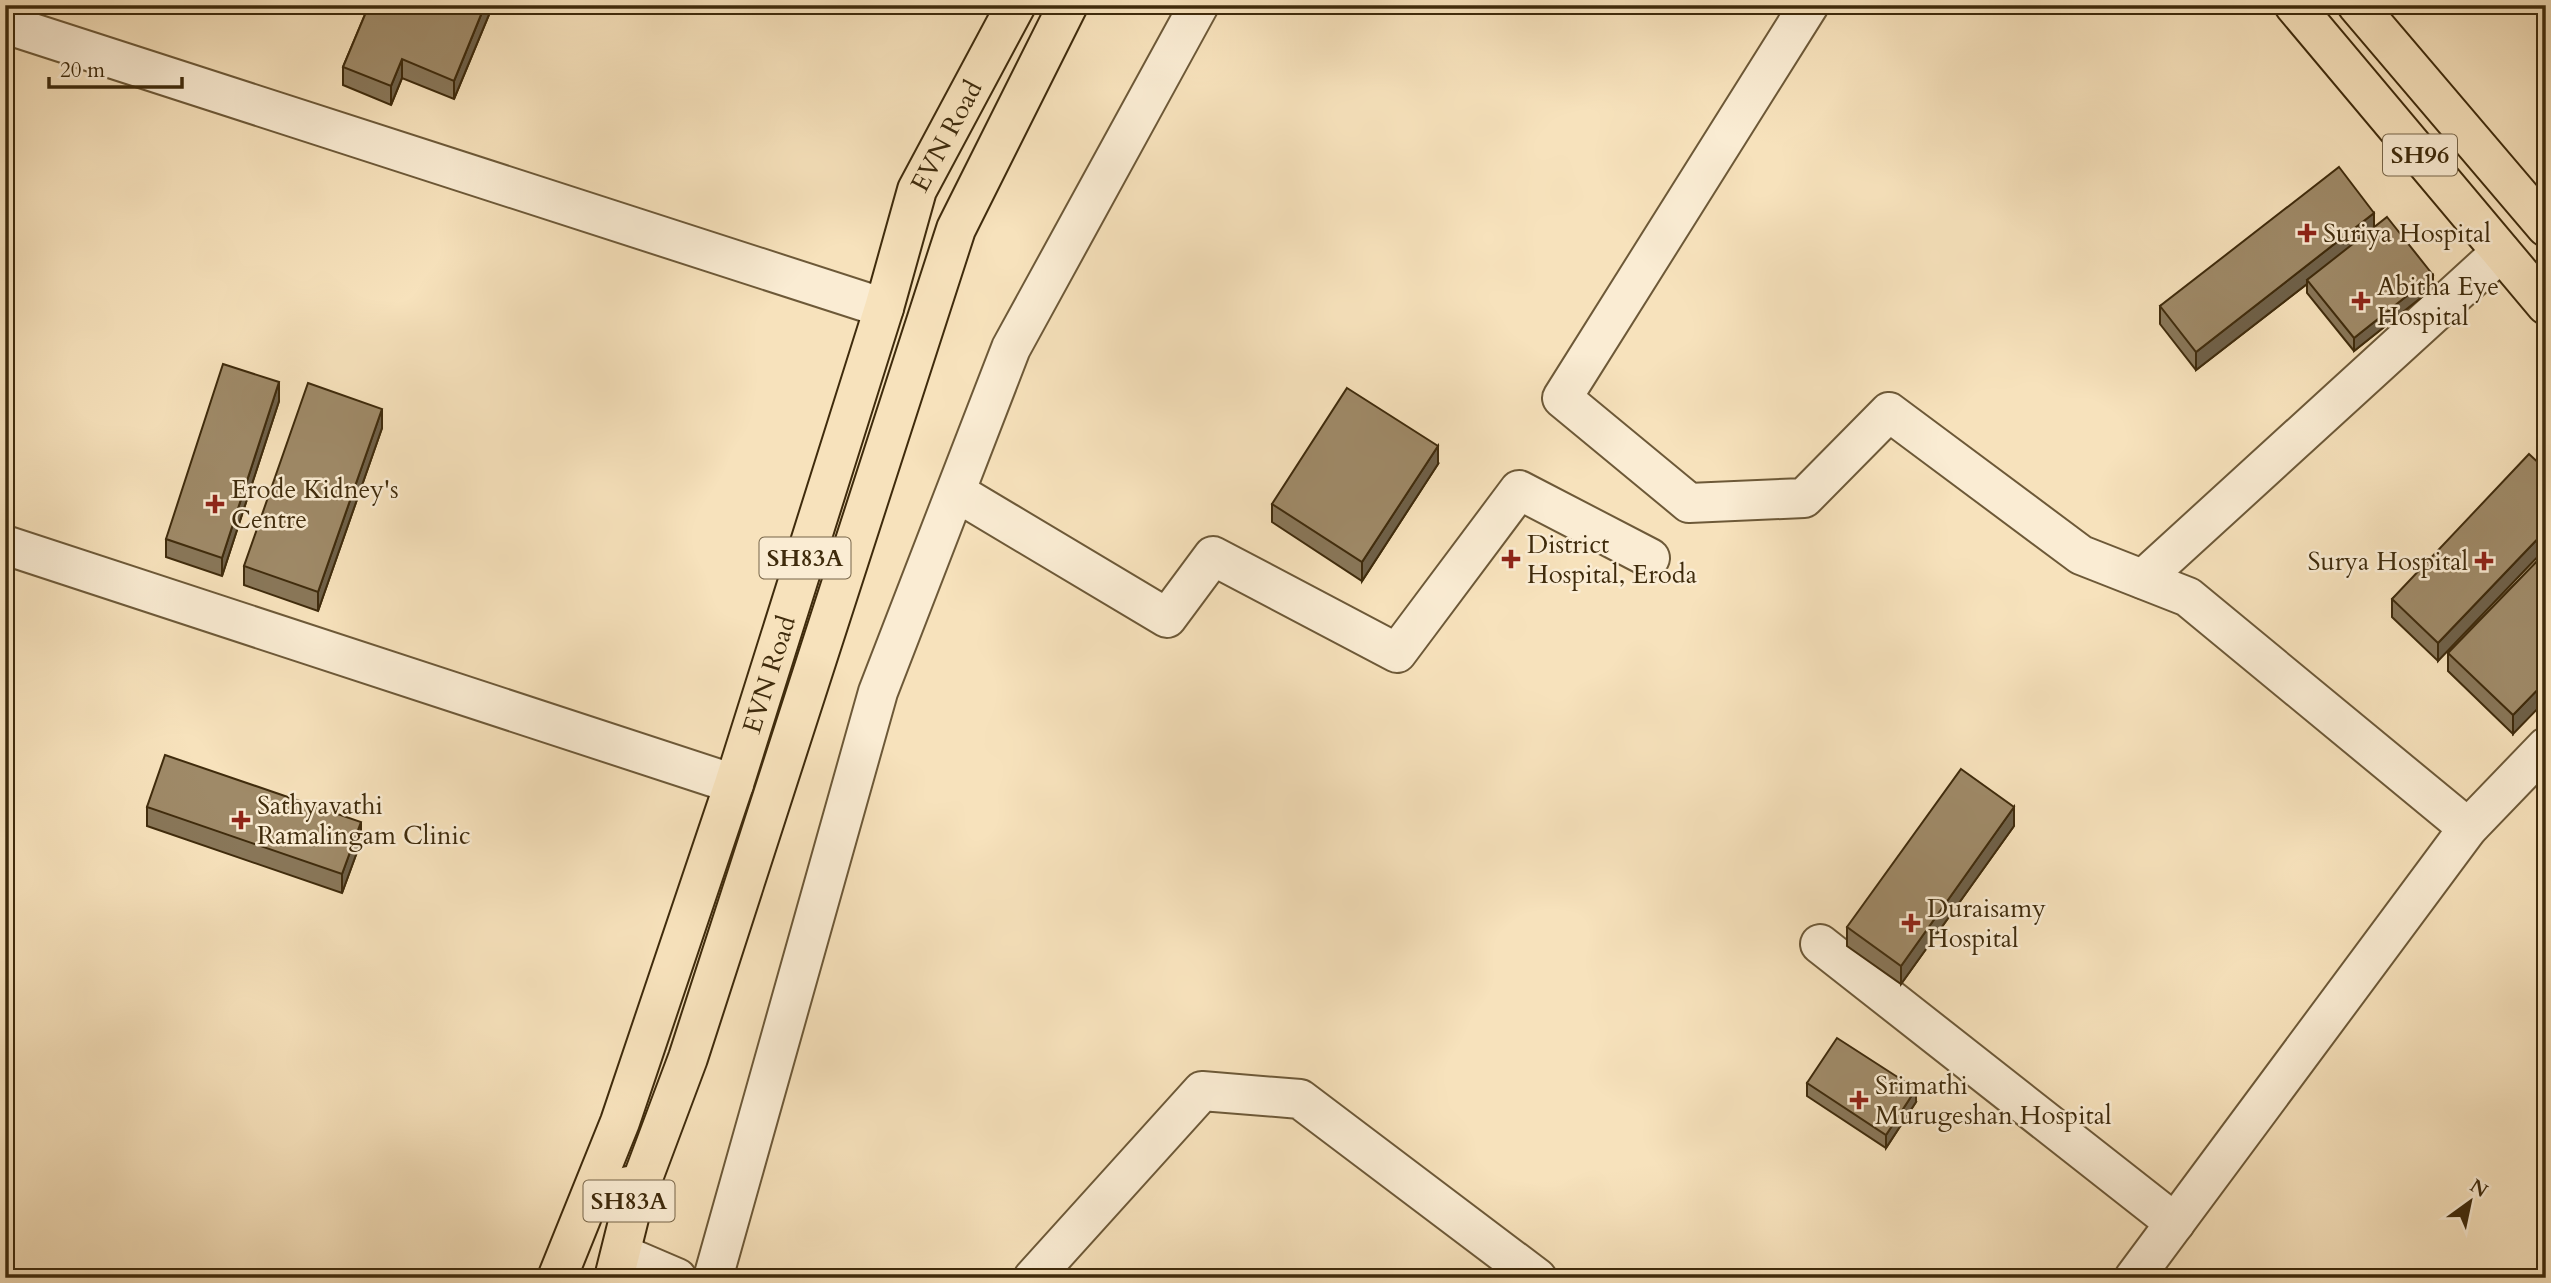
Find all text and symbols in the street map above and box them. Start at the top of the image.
scale bar [49,46,182,90]
text: 20 m [60,56,105,85]
street label: EVN Road [902,74,990,198]
road number: SH96 [2383,134,2457,176]
place label: Suriya Hospital [2323,216,2491,251]
marker: Suriya Hospital [2297,223,2317,243]
place label: Abitha Eye Hospital [2377,269,2499,334]
marker: Abitha Eye Hospital [2351,291,2371,311]
place label: Erode Kidney's Centre [231,472,399,537]
marker: Erode Kidney's Centre [205,494,225,514]
place label: District Hospital, Eroda [1527,527,1697,592]
road number: SH83A [760,538,850,578]
place label: Surya Hospital [2308,544,2468,579]
marker: District Hospital, Eroda [1501,549,1521,569]
marker: Surya Hospital [2474,551,2494,571]
street label: EVN Road [734,611,804,737]
place label: Sathyavathi Ramalingam Clinic [257,788,471,853]
marker: Sathyavathi Ramalingam Clinic [231,810,251,830]
place label: Duraisamy Hospital [1927,891,2046,956]
marker: Duraisamy Hospital [1901,913,1921,933]
place label: Srimathi Murugeshan Hospital [1875,1068,2112,1133]
marker: Srimathi Murugeshan Hospital [1849,1090,1869,1110]
north arrow [2436,1168,2506,1238]
text: N [2465,1173,2493,1204]
road number: SH83A [584,1181,674,1222]

